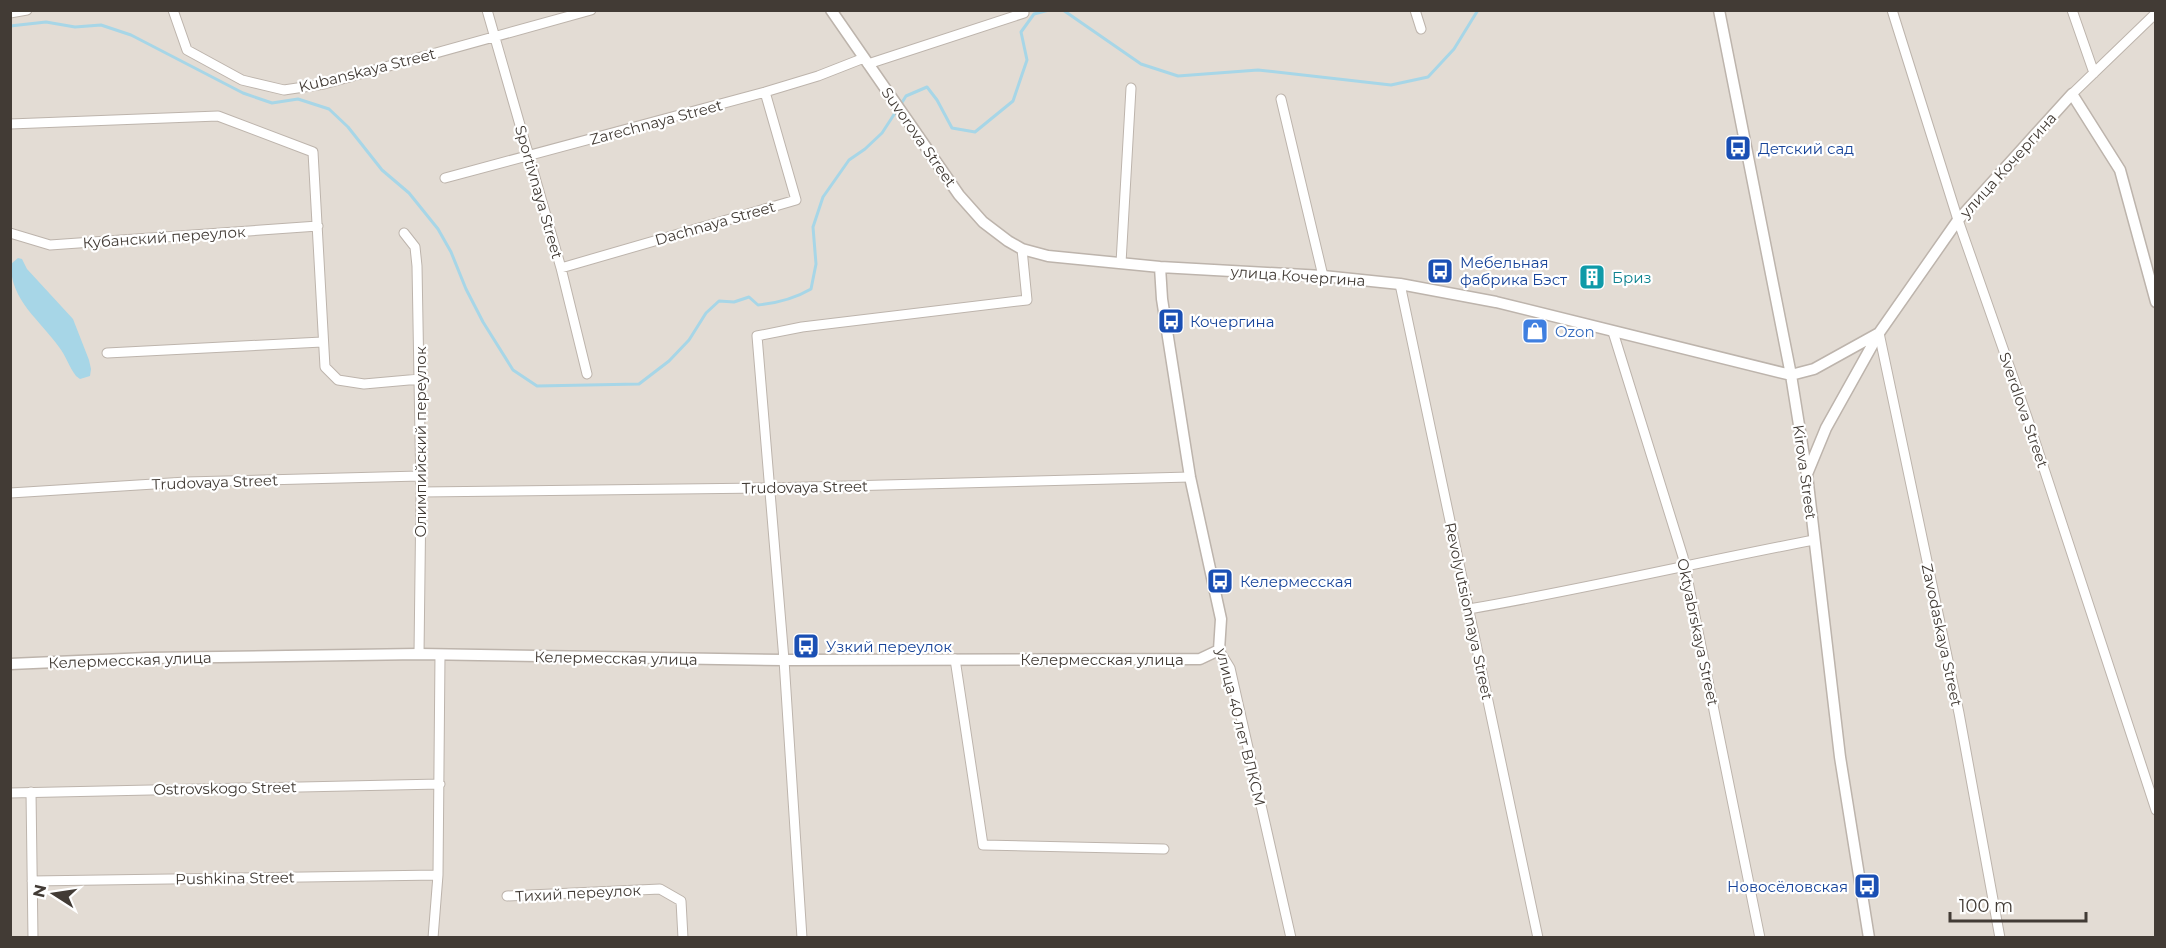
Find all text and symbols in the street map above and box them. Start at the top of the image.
street label: Kubanskaya Street [297,44,437,96]
street label: Suvorova Street [877,83,961,191]
street label: Zarechnaya Street [588,95,724,149]
street label: улица Кочергина [1955,108,2060,222]
street label: Sportivnaya Street [511,123,567,261]
bus stop icon: Детский сад [1723,133,1753,163]
place label: Детский сад [1758,139,1854,158]
street label: Dachnaya Street [653,197,777,249]
street label: Кубанский переулок [82,222,246,252]
place label: Мебельная фабрика Бэст [1460,253,1568,289]
bus stop icon: Мебельная фабрика Бэст [1425,256,1455,286]
street label: улица Кочергина [1229,262,1366,290]
building icon: Бриз [1577,262,1607,292]
place label: Бриз [1612,268,1652,287]
bus stop icon: Кочергина [1156,306,1186,336]
place label: Кочергина [1190,312,1274,331]
shop icon: Ozon [1520,316,1550,346]
place label: Ozon [1555,322,1595,341]
street label: Олимпийский переулок [411,346,430,538]
street label: Sverdlova Street [1995,350,2053,470]
street label: Kirova Street [1789,423,1821,521]
street label: Trudovaya Street [152,470,278,494]
street label: Trudovaya Street [742,476,868,498]
street label: Revolyutsionnaya Street [1441,521,1497,701]
street label: Oktyabrskaya Street [1673,556,1723,708]
street label: Zavodaskaya Street [1918,562,1966,708]
bus stop icon: Келермесская [1205,566,1235,596]
place label: Келермесская [1240,572,1353,591]
bus stop icon: Узкий переулок [791,631,821,661]
place label: Узкий переулок [826,637,952,656]
street label: улица 40 лет ВЛКСМ [1212,645,1270,808]
street label: Келермесская улица [534,647,698,669]
street label: Келермесская улица [48,648,212,672]
street label: Келермесская улица [1020,650,1184,669]
street label: Ostrovskogo Street [153,777,297,799]
north arrow [24,864,84,924]
street label: Pushkina Street [175,867,295,889]
bus stop icon: Новосёловская [1852,871,1882,901]
place label: Новосёловская [1727,877,1848,896]
street label: Тихий переулок [515,880,642,906]
text: N [29,883,50,899]
scale bar [1950,885,2086,923]
text: 100 m [1959,895,2013,917]

